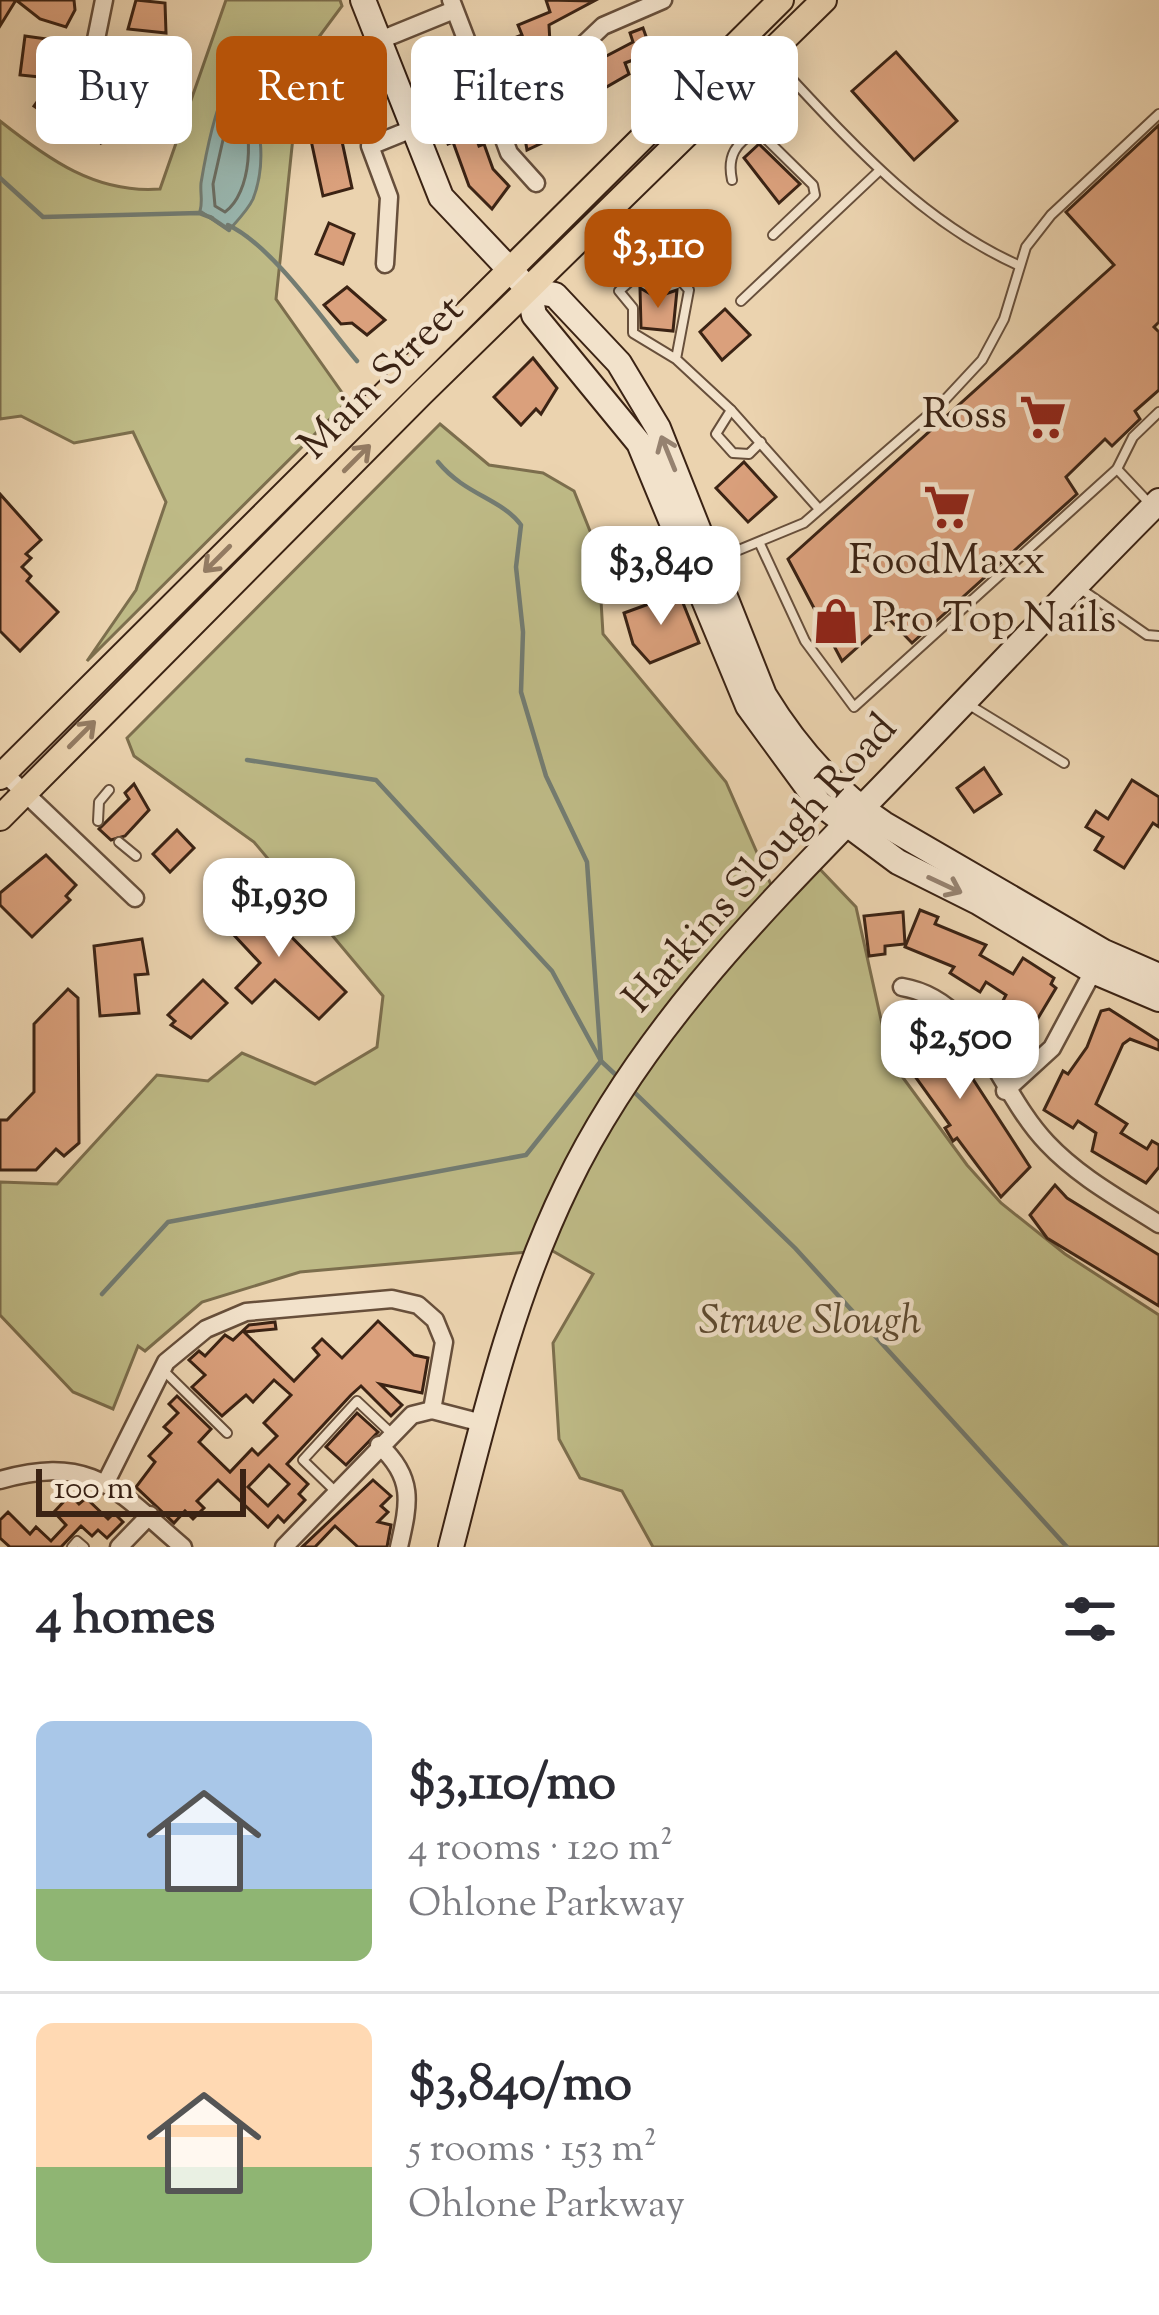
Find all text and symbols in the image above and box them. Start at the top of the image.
chip: Buy [36,36,192,144]
chip: Rent [216,36,387,144]
chip: Filters [411,36,607,144]
chip: New [631,36,798,144]
pin: $3,110 [560,209,756,311]
text: $3,110 [611,220,705,276]
street label: Main Street [287,283,479,475]
place label: Ross [922,387,1007,447]
supermarket icon: Ross [1018,392,1068,442]
one-way arrow [656,435,677,472]
one-way arrow [342,444,371,473]
supermarket icon: FoodMaxx [922,482,972,532]
pin: $3,840 [563,526,759,628]
place label: FoodMaxx [849,533,1045,593]
text: $3,840 [608,537,714,593]
one-way arrow [203,543,233,573]
place label: Pro Top Nails [872,591,1116,651]
shop icon: Pro Top Nails [811,596,861,646]
street label: Harkins Slough Road [611,702,913,1028]
one-way arrow [67,720,96,749]
pin: $1,930 [181,858,377,960]
text: $1,930 [230,869,328,925]
one-way arrow [926,875,962,897]
pin: $2,500 [862,1000,1058,1102]
text: $2,500 [908,1011,1012,1067]
park label: Struve Slough [699,1293,921,1353]
scale bar [36,1463,246,1516]
text: 100 m [54,1466,134,1514]
text: 4 homes [36,1583,215,1656]
icon: filters [1057,1586,1123,1652]
text: $3,110/mo [408,1749,616,1822]
icon: home [132,1769,276,1913]
text: 4 rooms · 120 m² [408,1822,673,1878]
text: Ohlone Parkway [408,1878,685,1934]
text: $3,840/mo [408,2050,632,2123]
icon: home [132,2071,276,2215]
text: 5 rooms · 153 m² [408,2123,657,2179]
text: Ohlone Parkway [408,2179,685,2235]

